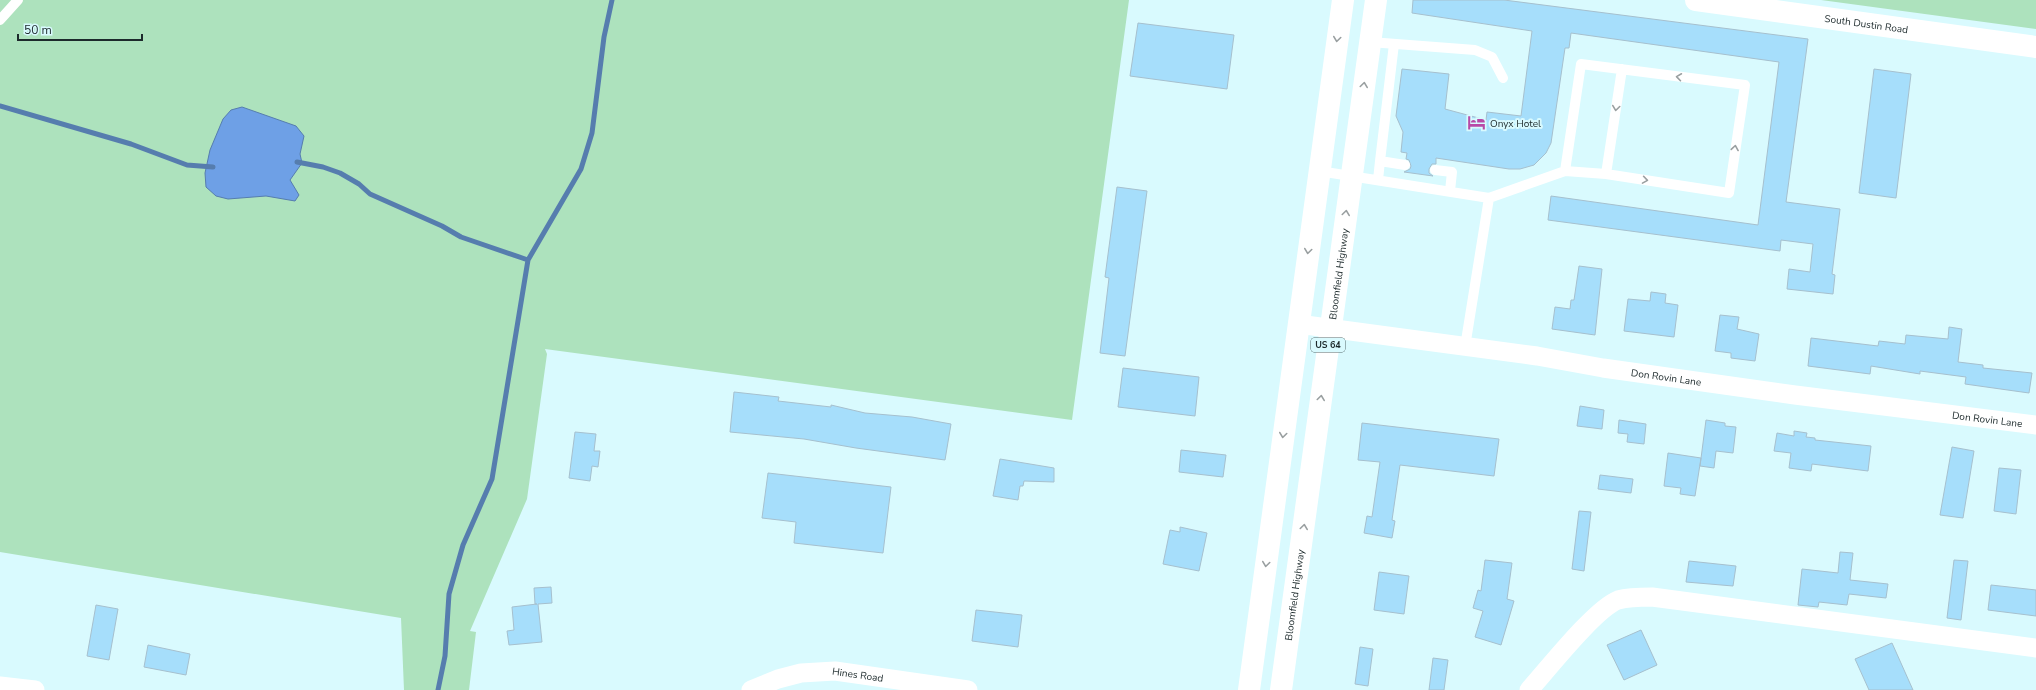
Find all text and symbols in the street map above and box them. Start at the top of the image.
street label: South Dustin Road [1824,12,1909,37]
scale bar [18,16,142,42]
text: 50 m [24,22,52,38]
one-way arrow [1333,36,1342,42]
one-way arrow [1676,72,1682,81]
one-way arrow [1359,82,1368,88]
one-way arrow [1612,104,1621,111]
hotel icon: Onyx Hotel [1467,113,1487,133]
place label: Onyx Hotel [1490,117,1541,131]
one-way arrow [1731,145,1739,151]
one-way arrow [1642,175,1648,184]
one-way arrow [1341,210,1350,216]
street label: Bloomfield Highway [1326,227,1353,320]
one-way arrow [1304,248,1313,254]
road number: US 64 [1311,338,1345,352]
street label: Don Rovin Lane [1630,366,1702,390]
one-way arrow [1316,395,1325,401]
street label: Don Rovin Lane [1951,409,2023,431]
one-way arrow [1279,432,1288,438]
one-way arrow [1299,523,1308,530]
street label: Bloomfield Highway [1282,548,1308,641]
one-way arrow [1262,561,1271,567]
street label: Hines Road [831,665,884,686]

